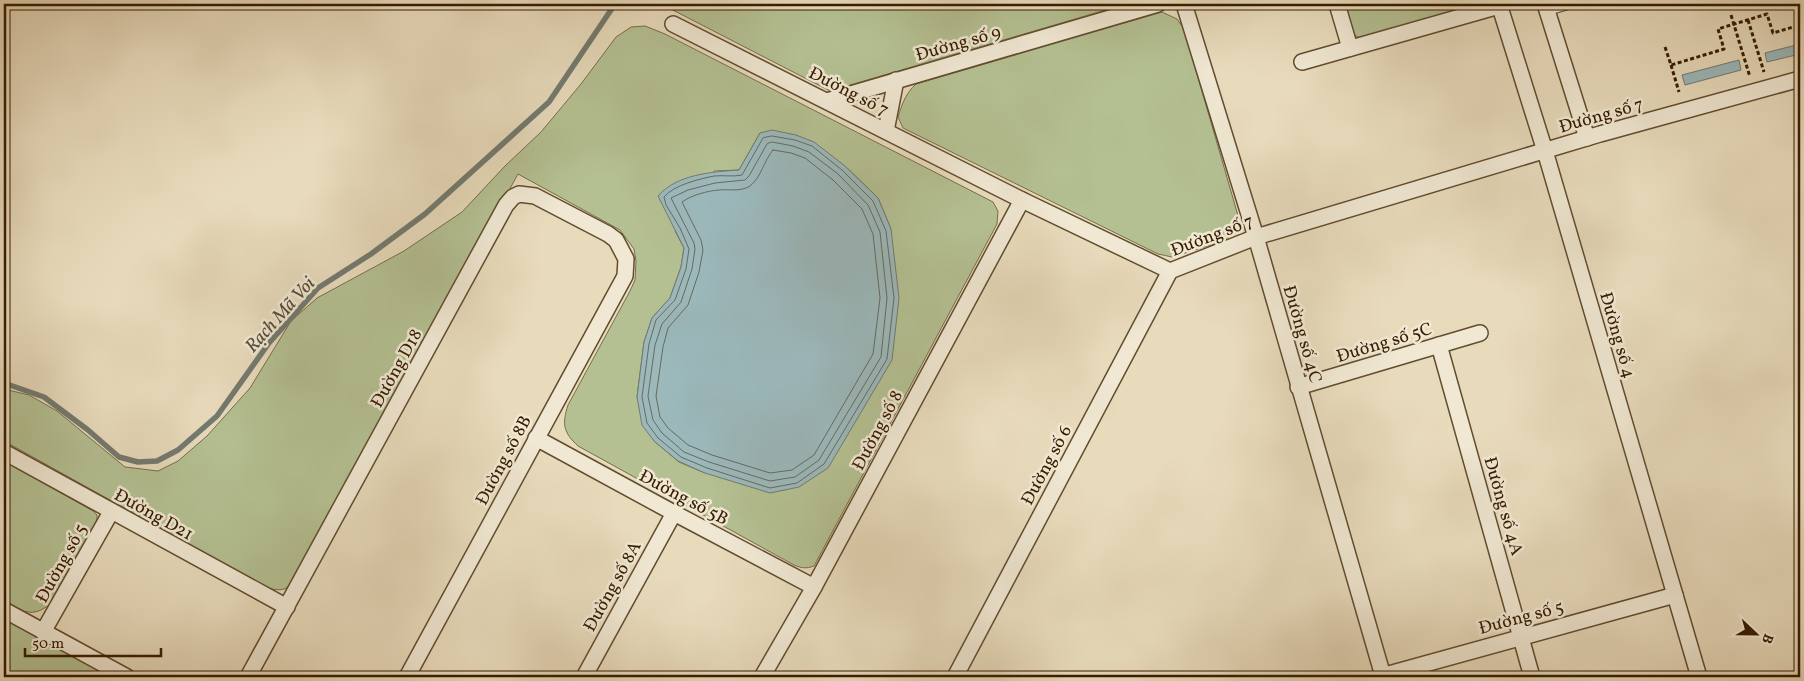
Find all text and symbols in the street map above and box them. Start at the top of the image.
street label: Đường số 9 [913,20,1004,69]
street label: Đường số 7 [804,61,893,123]
street label: Đường số 7 [1556,92,1647,140]
street label: Đường số 7 [1167,209,1258,264]
water label: Rạch Mã Voi [240,272,322,359]
street label: Đường số 4C [1276,283,1327,386]
street label: Đường số 4 [1592,289,1641,382]
street label: Đường số 5C [1334,317,1435,370]
street label: Đường D18 [365,325,429,413]
street label: Đường số 8 [847,386,910,475]
street label: Đường số 8B [470,411,538,510]
street label: Đường số 6 [1016,421,1079,510]
street label: Đường số 4A [1477,454,1529,559]
street label: Đường số 5B [634,464,732,532]
street label: Đường D21 [109,483,197,547]
street label: Đường số 5 [30,520,94,608]
street label: Đường số 8A [578,537,649,637]
street label: Đường số 5 [1476,595,1567,642]
north arrow [1732,608,1782,658]
scale bar [25,626,161,658]
text: B [1756,630,1777,646]
text: 50 m [32,634,64,655]

